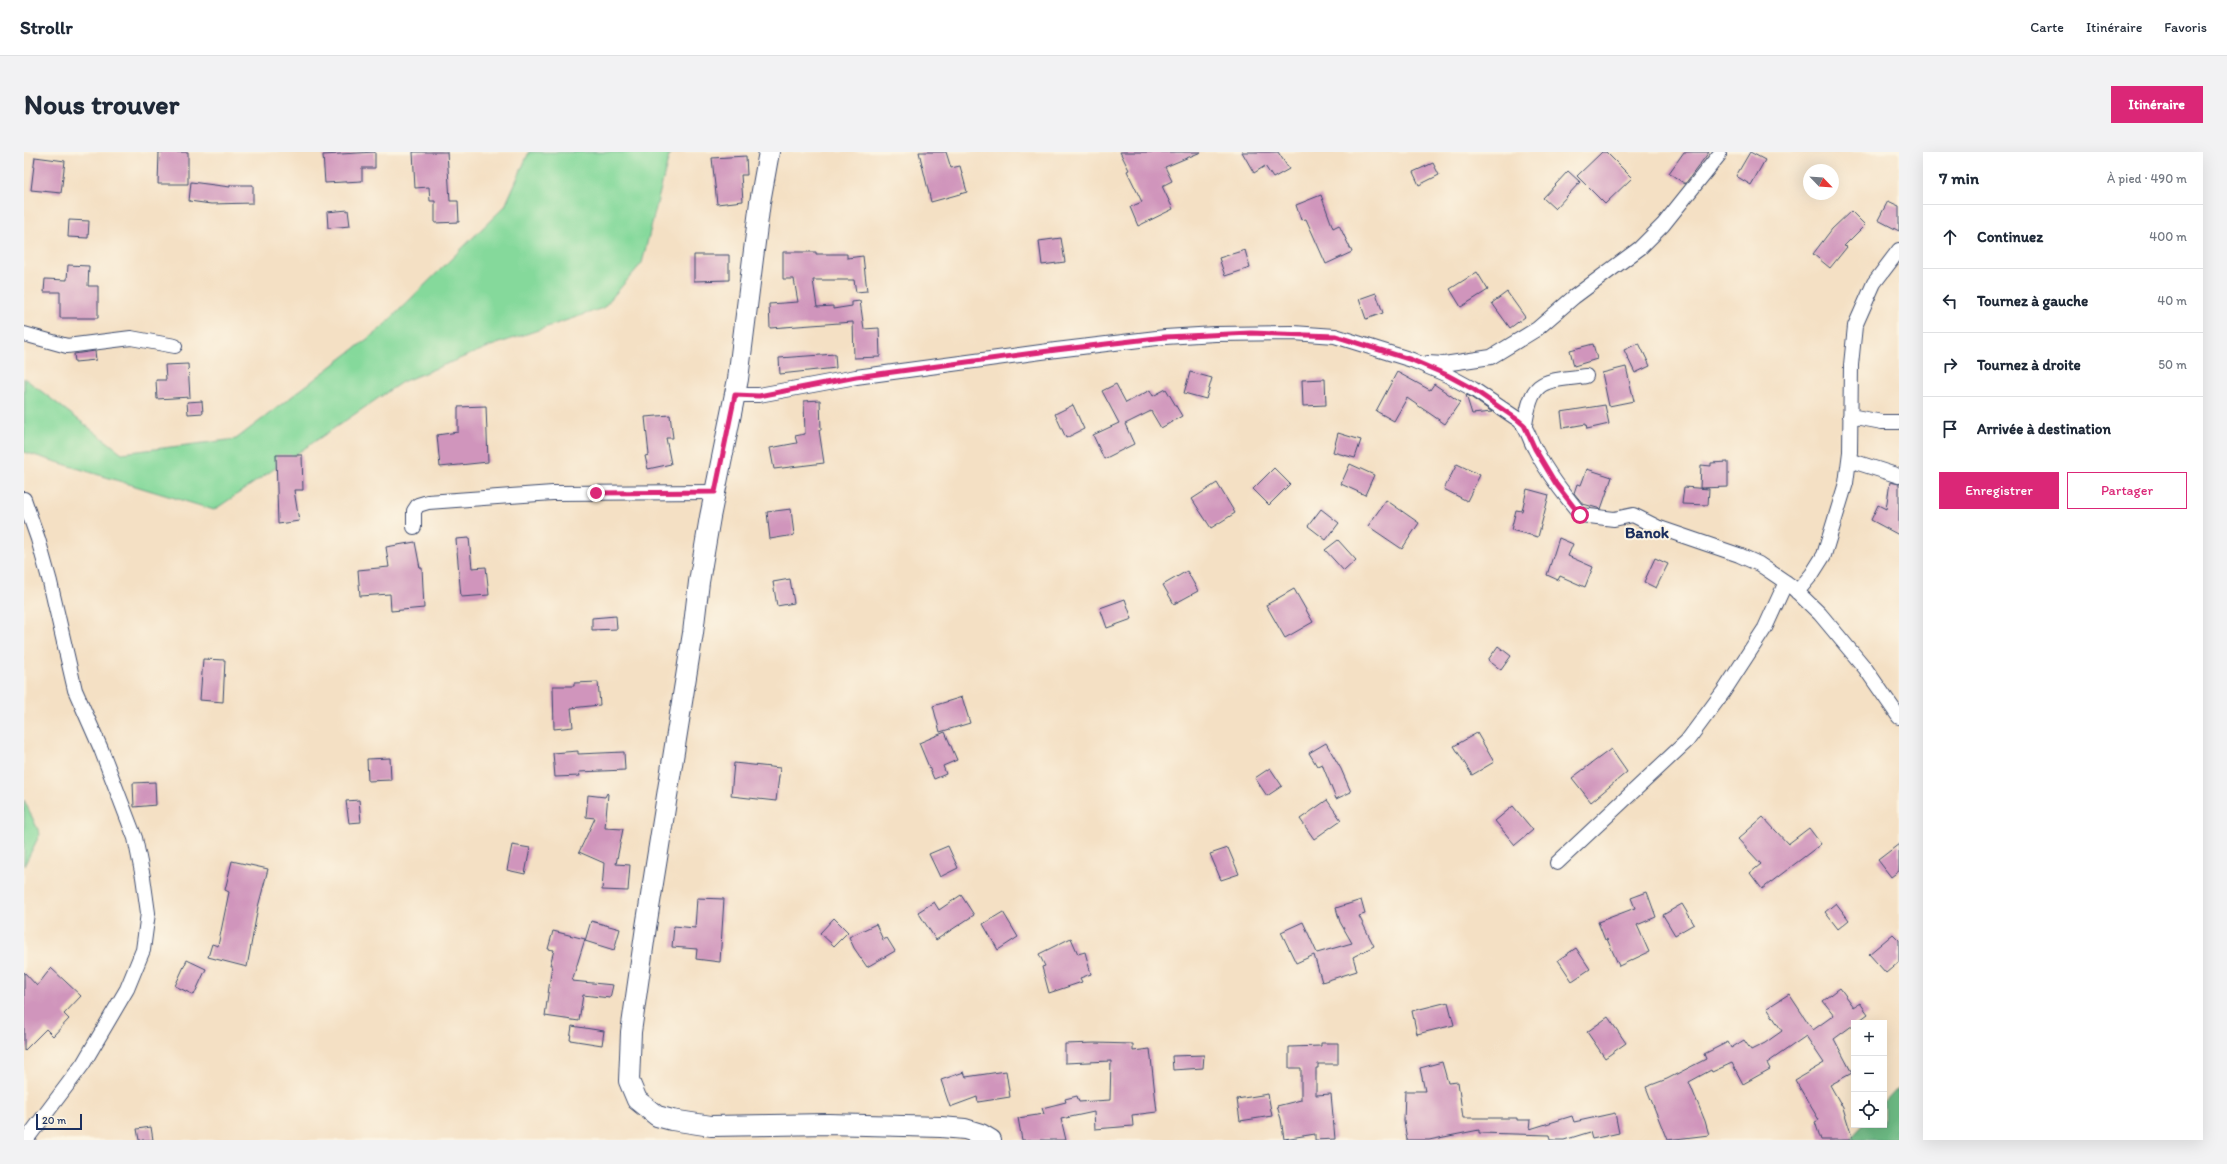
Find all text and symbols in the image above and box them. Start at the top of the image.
text: Strollr [20,16,73,39]
text: Carte [2030,19,2064,36]
text: Itinéraire [2086,19,2142,36]
text: Favoris [2164,19,2207,36]
button: Itinéraire [2111,86,2203,123]
text: Nous trouver [24,87,179,121]
north arrow [1803,164,1839,200]
text: 7 min [1939,168,1979,188]
text: À pied · 490 m [2107,171,2187,186]
icon: ahead [1939,226,1961,248]
text: Continuez [1977,228,2043,246]
text: 400 m [2149,229,2187,244]
icon: left [1939,290,1961,312]
text: Tournez à gauche [1977,292,2088,310]
text: 40 m [2157,293,2187,308]
icon: right [1939,354,1961,376]
text: Tournez à droite [1977,356,2081,374]
text: 50 m [2158,357,2187,372]
icon: arrive [1939,418,1961,440]
text: Arrivée à destination [1977,420,2111,438]
button: Enregistrer [1939,472,2059,509]
button: Partager [2067,472,2187,509]
route end [587,484,605,502]
route start [1571,506,1589,524]
district label: Banok [1625,523,1670,542]
map controls [1851,1020,1887,1128]
button: + [1851,1020,1887,1056]
button: − [1851,1056,1887,1092]
button: locate [1851,1092,1887,1128]
scale bar [36,1112,82,1131]
text: 20 m [42,1114,66,1127]

